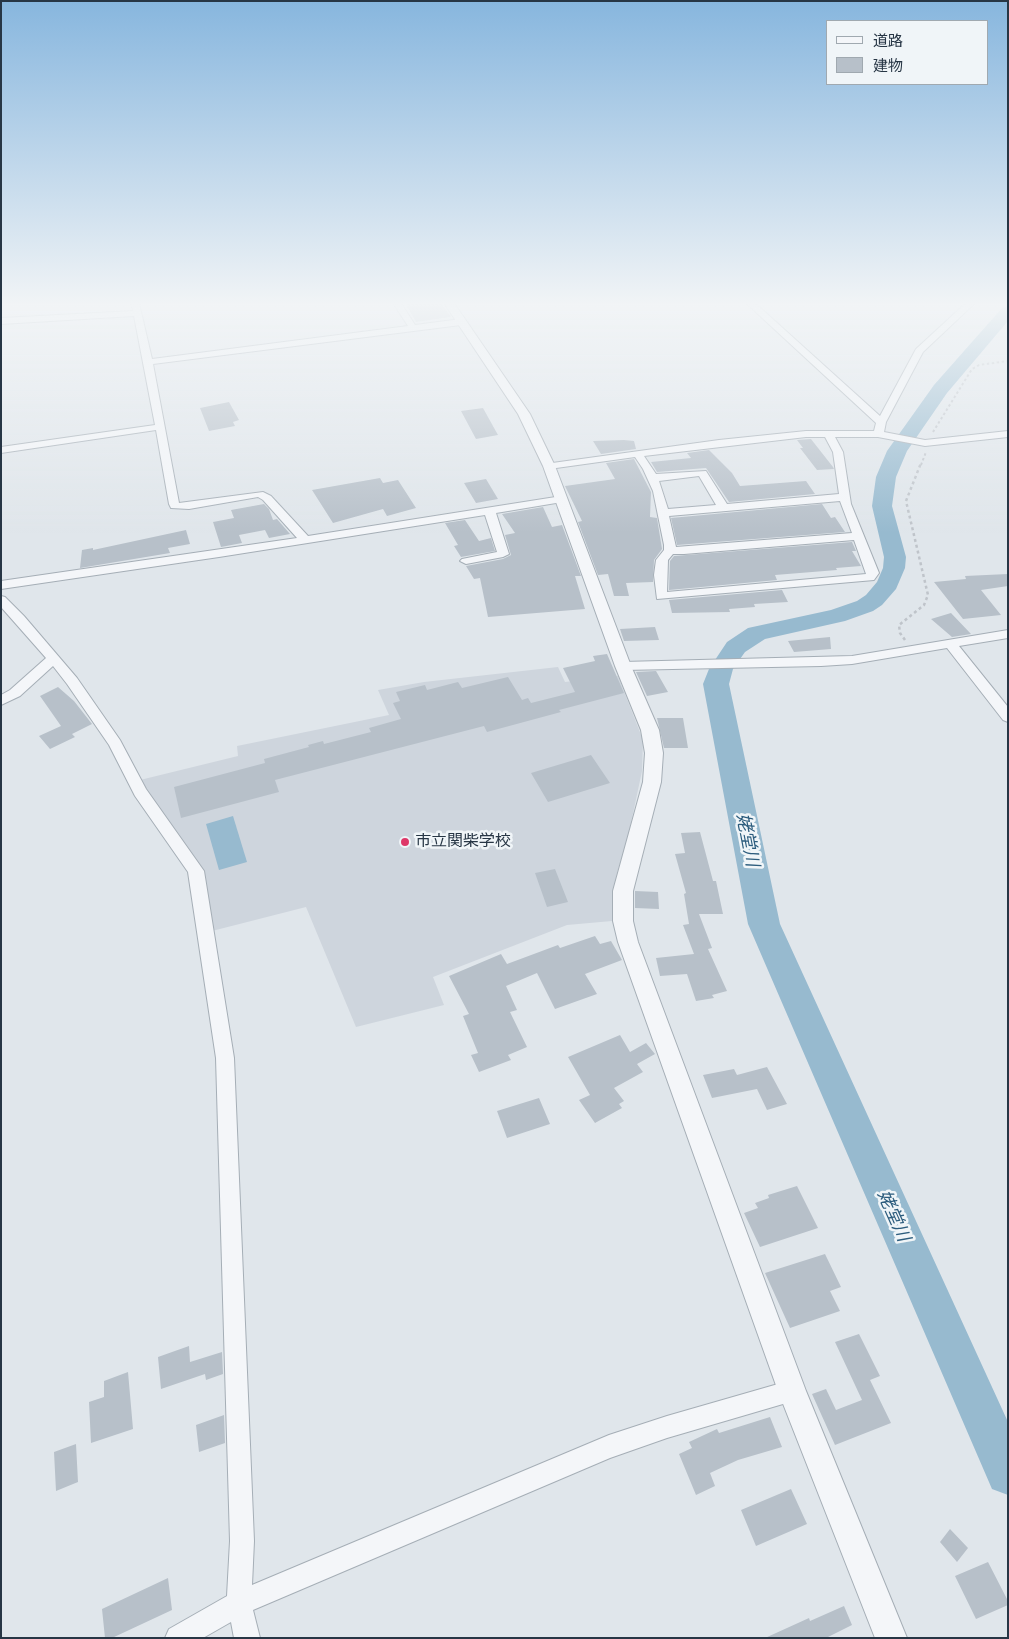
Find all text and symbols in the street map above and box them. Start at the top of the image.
legend [826,20,989,85]
text: 道路 [873,30,903,51]
text: 建物 [873,55,903,76]
water label: 姥堂川 [731,811,763,869]
place label: 市立関柴学校 [415,832,511,852]
marker: 市立関柴学校 [399,836,411,848]
water label: 姥堂川 [872,1187,914,1245]

